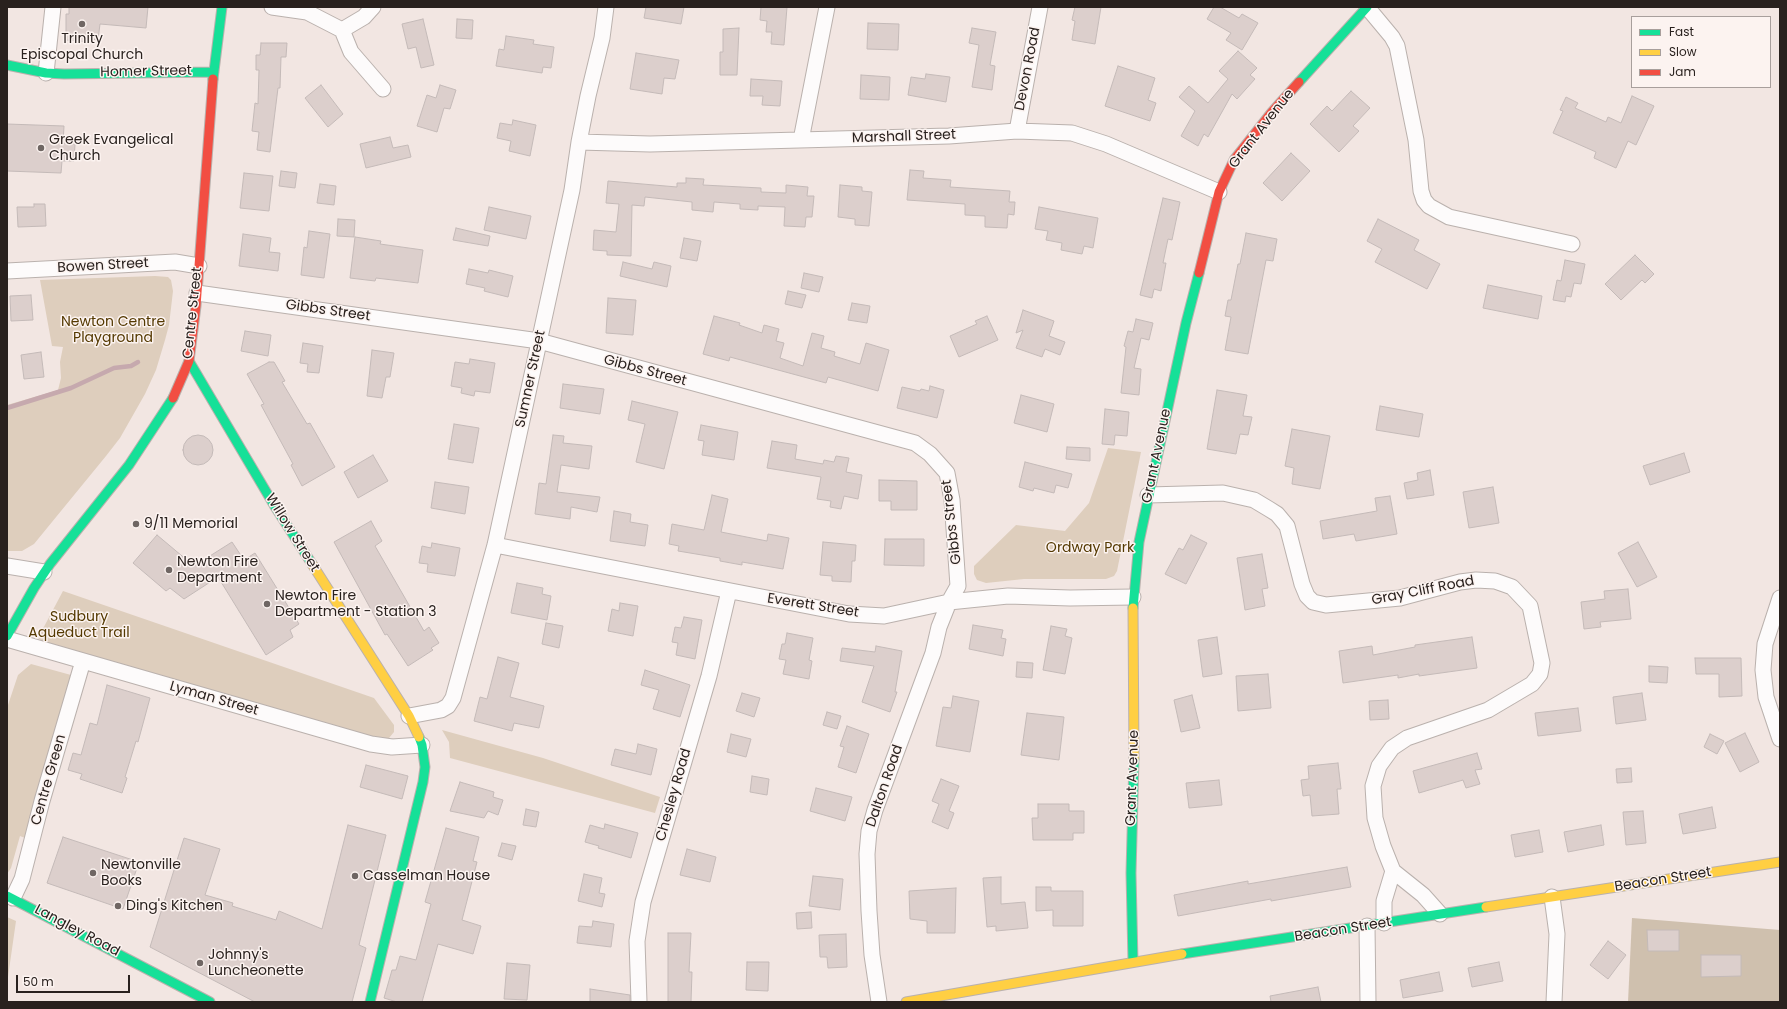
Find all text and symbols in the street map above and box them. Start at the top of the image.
legend [1631,16,1771,88]
marker: Trinity Episcopal Church [77,19,87,29]
text: Fast [1669,23,1694,40]
street label: Devon Road [1012,26,1044,112]
place label: Trinity Episcopal Church [21,31,143,64]
text: Slow [1669,43,1697,60]
street label: Homer Street [100,63,192,81]
text: Jam [1669,63,1696,80]
street label: Grant Avenue [1226,86,1298,172]
street label: Marshall Street [852,127,956,147]
place label: Greek Evangelical Church [49,132,173,164]
marker: Greek Evangelical Church [36,143,46,153]
street label: Bowen Street [57,255,149,277]
street label: Centre Street [180,266,206,360]
street label: Gibbs Street [285,297,371,325]
park label: Newton Centre Playground [61,314,165,346]
street label: Sumner Street [512,329,550,429]
street label: Gibbs Street [602,352,688,390]
street label: Grant Avenue [1139,407,1175,505]
street label: Gibbs Street [938,479,966,565]
street label: Willow Street [261,491,323,575]
place label: 9/11 Memorial [144,516,238,532]
marker: 9/11 Memorial [131,519,141,529]
park label: Ordway Park [1046,540,1134,556]
place label: Newton Fire Department [177,554,262,586]
marker: Newton Fire Department [164,565,174,575]
street label: Gray Cliff Road [1370,573,1476,609]
place label: Newton Fire Department - Station 3 [275,588,436,620]
street label: Everett Street [766,590,860,622]
marker: Newton Fire Department - Station 3 [262,599,272,609]
park label: Sudbury Aqueduct Trail [28,609,130,642]
street label: Lyman Street [168,678,260,720]
street label: Grant Avenue [1123,730,1143,826]
street label: Centre Green [28,733,70,827]
street label: Dalton Road [863,743,907,829]
street label: Chesley Road [653,747,695,843]
place label: Newtonville Books [101,857,181,890]
street label: Beacon Street [1613,864,1713,896]
marker: Newtonville Books [88,868,98,878]
place label: Casselman House [363,868,490,884]
marker: Casselman House [350,871,360,881]
place label: Ding's Kitchen [126,898,223,914]
street label: Langley Road [32,901,122,961]
marker: Ding's Kitchen [113,901,123,911]
street label: Beacon Street [1293,914,1393,946]
place label: Johnny's Luncheonette [208,947,304,980]
marker: Johnny's Luncheonette [195,958,205,968]
scale bar [18,967,132,993]
text: 50 m [23,973,54,990]

